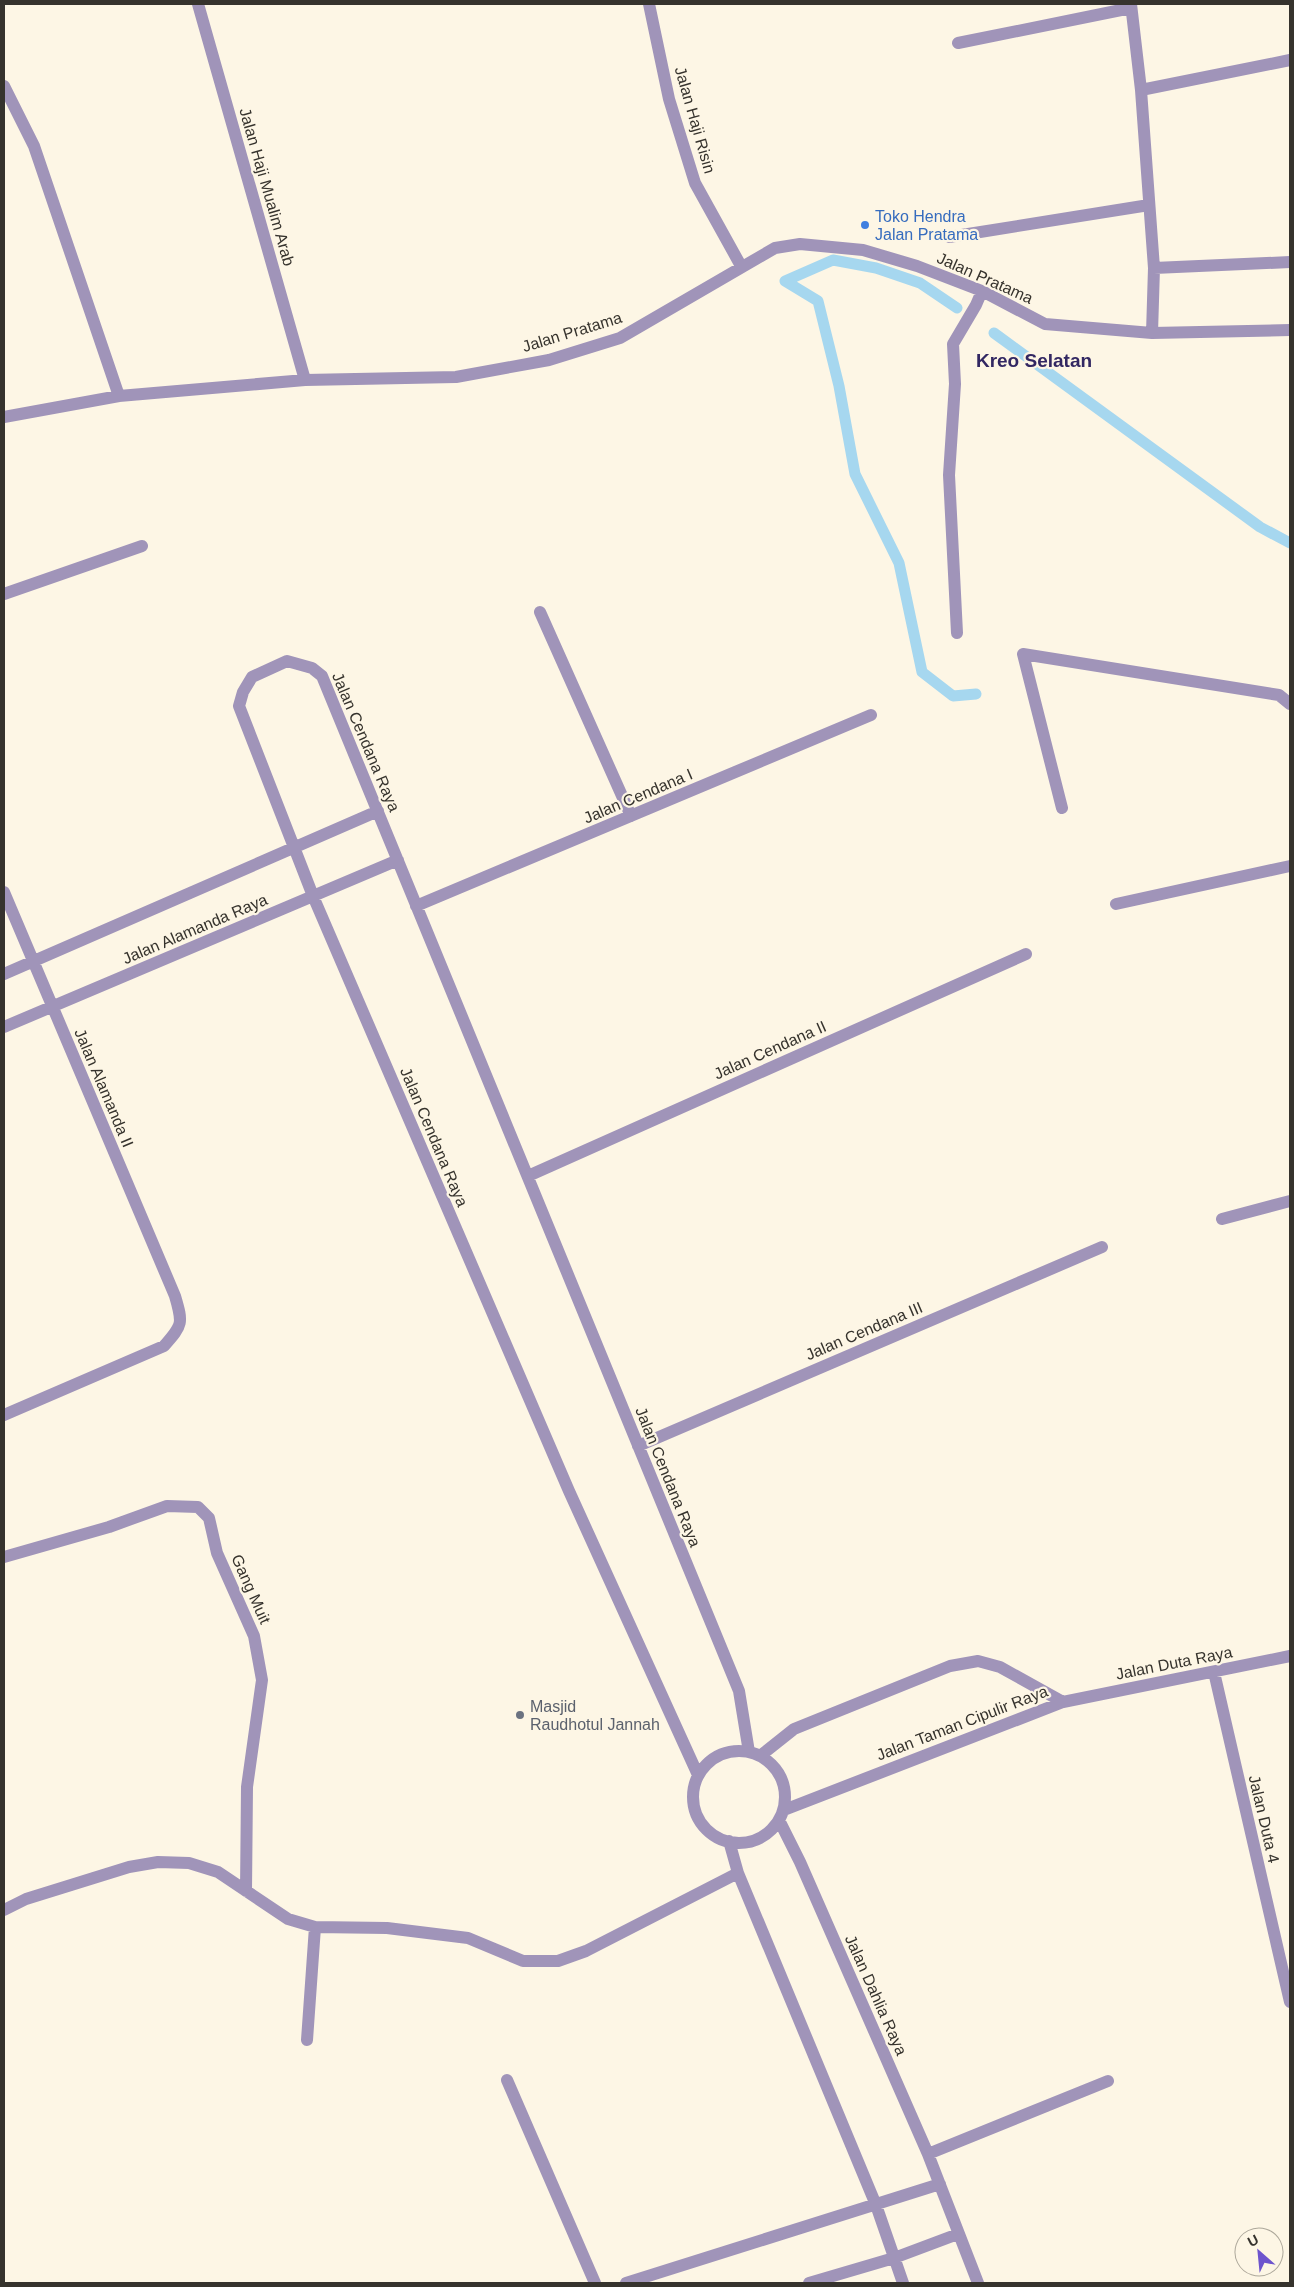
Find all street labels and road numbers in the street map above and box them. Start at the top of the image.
street label: Jalan Haji Risin [672,65,718,175]
street label: Jalan Haji Mualim Arab [236,106,298,268]
street label: Jalan Pratama [934,249,1036,307]
street label: Jalan Pratama [520,309,624,355]
street label: Jalan Cendana Raya [329,670,403,814]
street label: Jalan Cendana I [581,765,695,827]
street label: Jalan Alamanda Raya [120,891,270,967]
street label: Jalan Cendana II [711,1018,829,1082]
street label: Jalan Alamanda II [71,1026,137,1150]
street label: Jalan Cendana Raya [397,1065,471,1209]
street label: Jalan Cendana III [803,1299,925,1363]
street label: Jalan Cendana Raya [632,1405,704,1550]
street label: Gang Muit [228,1552,274,1627]
street label: Jalan Duta Raya [1114,1643,1234,1683]
street label: Jalan Taman Cipulir Raya [874,1682,1050,1764]
street label: Jalan Duta 4 [1246,1773,1282,1865]
street label: Jalan Dahlia Raya [842,1932,910,2058]

